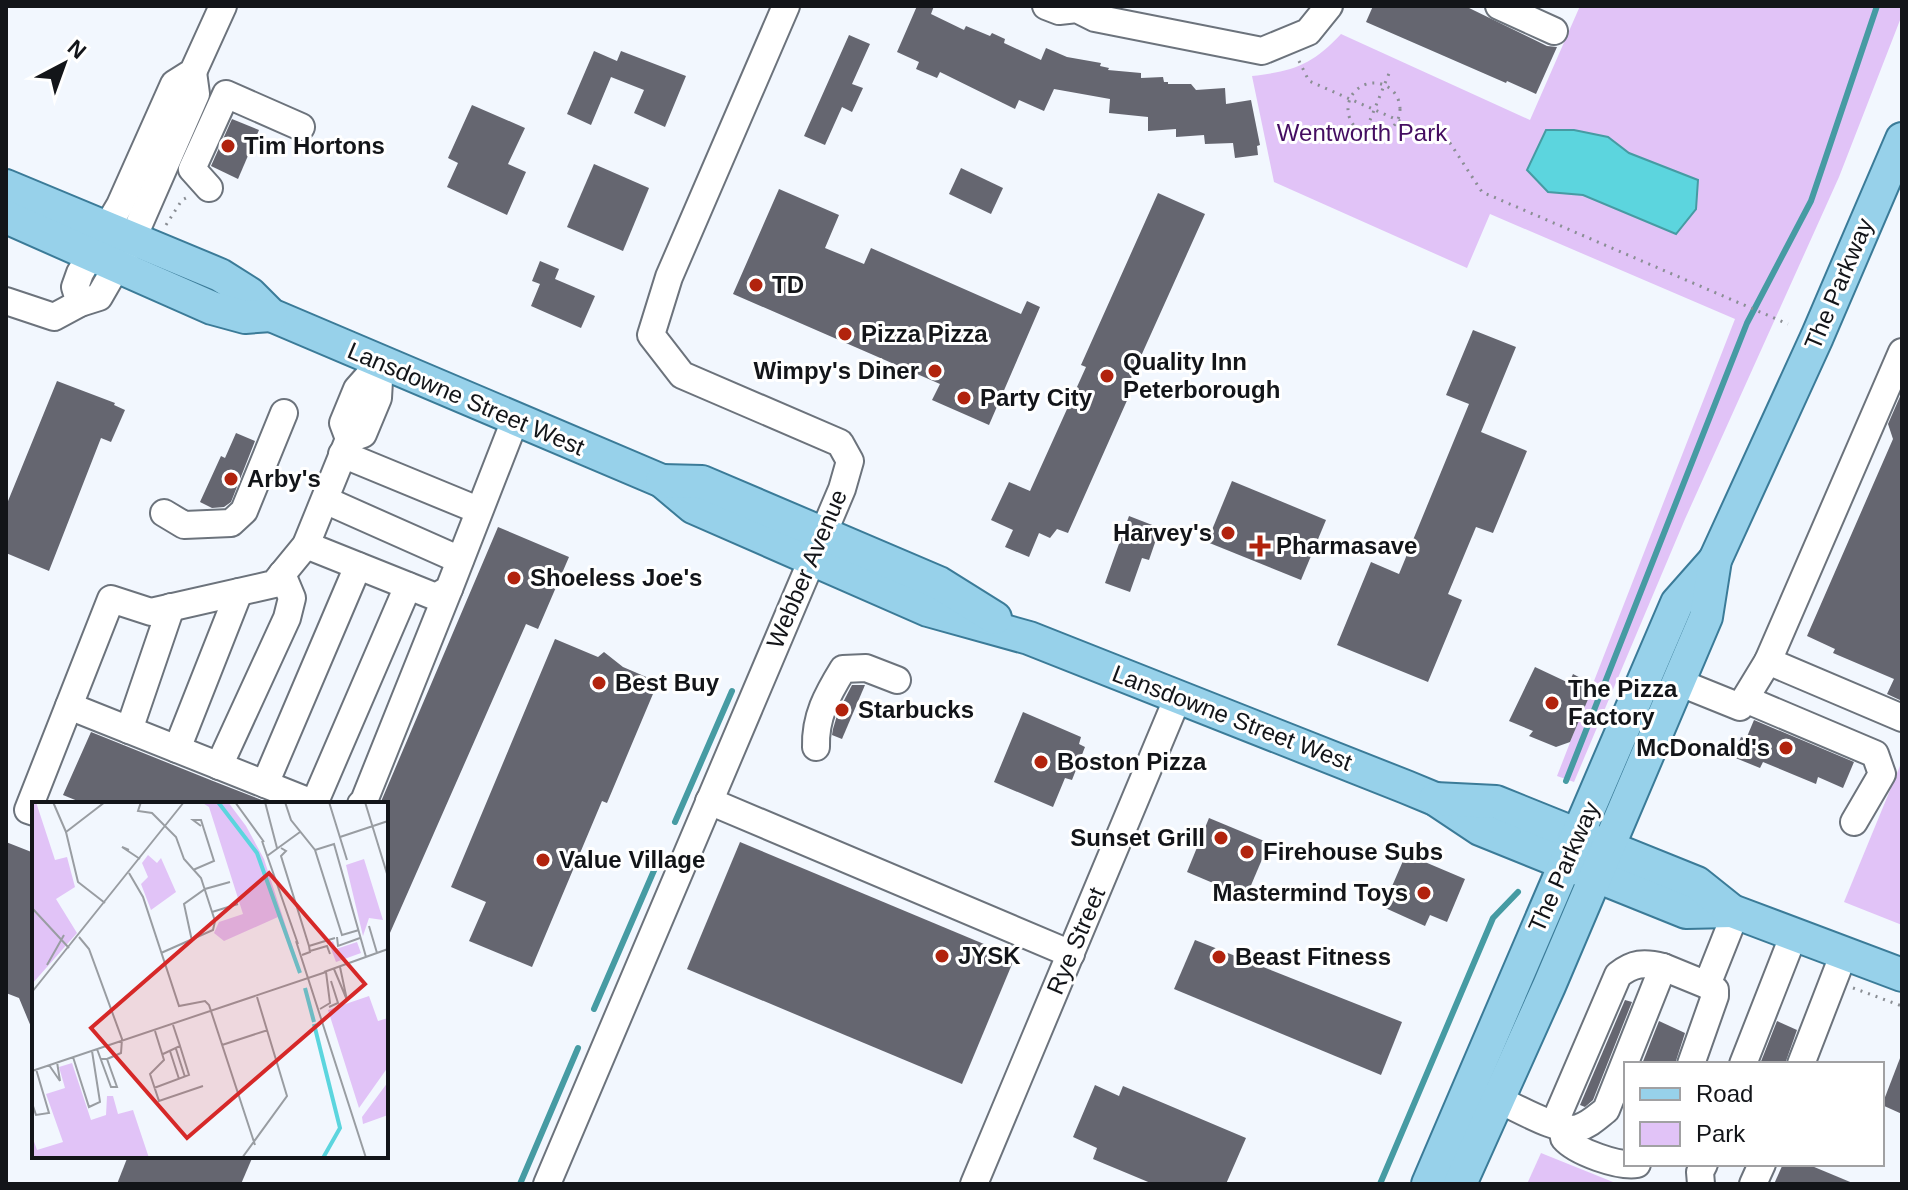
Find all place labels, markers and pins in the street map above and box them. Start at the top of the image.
place label: Tim Hortons [244,132,385,159]
marker: Tim Hortons [219,137,237,155]
place label: TD [772,271,804,298]
marker: TD [747,276,765,294]
place label: Pizza Pizza [861,320,988,347]
marker: Pizza Pizza [836,325,854,343]
place label: Quality Inn Peterborough [1123,348,1280,403]
place label: Wimpy's Diner [753,357,919,384]
marker: Wimpy's Diner [926,362,944,380]
marker: Quality Inn Peterborough [1098,367,1116,385]
place label: Party City [980,384,1093,411]
marker: Party City [955,389,973,407]
place label: Arby's [247,465,321,492]
marker: Arby's [222,470,240,488]
place label: Harvey's [1113,519,1212,546]
marker: Harvey's [1219,524,1237,542]
place label: Pharmasave [1276,532,1417,559]
marker: Pharmasave [1251,537,1269,555]
place label: Shoeless Joe's [530,564,702,591]
marker: Shoeless Joe's [505,569,523,587]
place label: Best Buy [615,669,720,696]
marker: Best Buy [590,674,608,692]
place label: The Pizza Factory [1568,675,1678,730]
marker: The Pizza Factory [1543,694,1561,712]
place label: Starbucks [858,696,974,723]
marker: Starbucks [833,701,851,719]
place label: McDonald's [1636,734,1770,761]
marker: McDonald's [1777,739,1795,757]
place label: Boston Pizza [1057,748,1207,775]
marker: Boston Pizza [1032,753,1050,771]
place label: Sunset Grill [1070,824,1205,851]
marker: Sunset Grill [1212,829,1230,847]
place label: Firehouse Subs [1263,838,1443,865]
marker: Firehouse Subs [1238,843,1256,861]
place label: Value Village [559,846,705,873]
marker: Value Village [534,851,552,869]
place label: Mastermind Toys [1212,879,1408,906]
marker: Mastermind Toys [1415,884,1433,902]
place label: JYSK [958,942,1021,969]
place label: Beast Fitness [1235,943,1391,970]
marker: JYSK [933,947,951,965]
marker: Beast Fitness [1210,948,1228,966]

